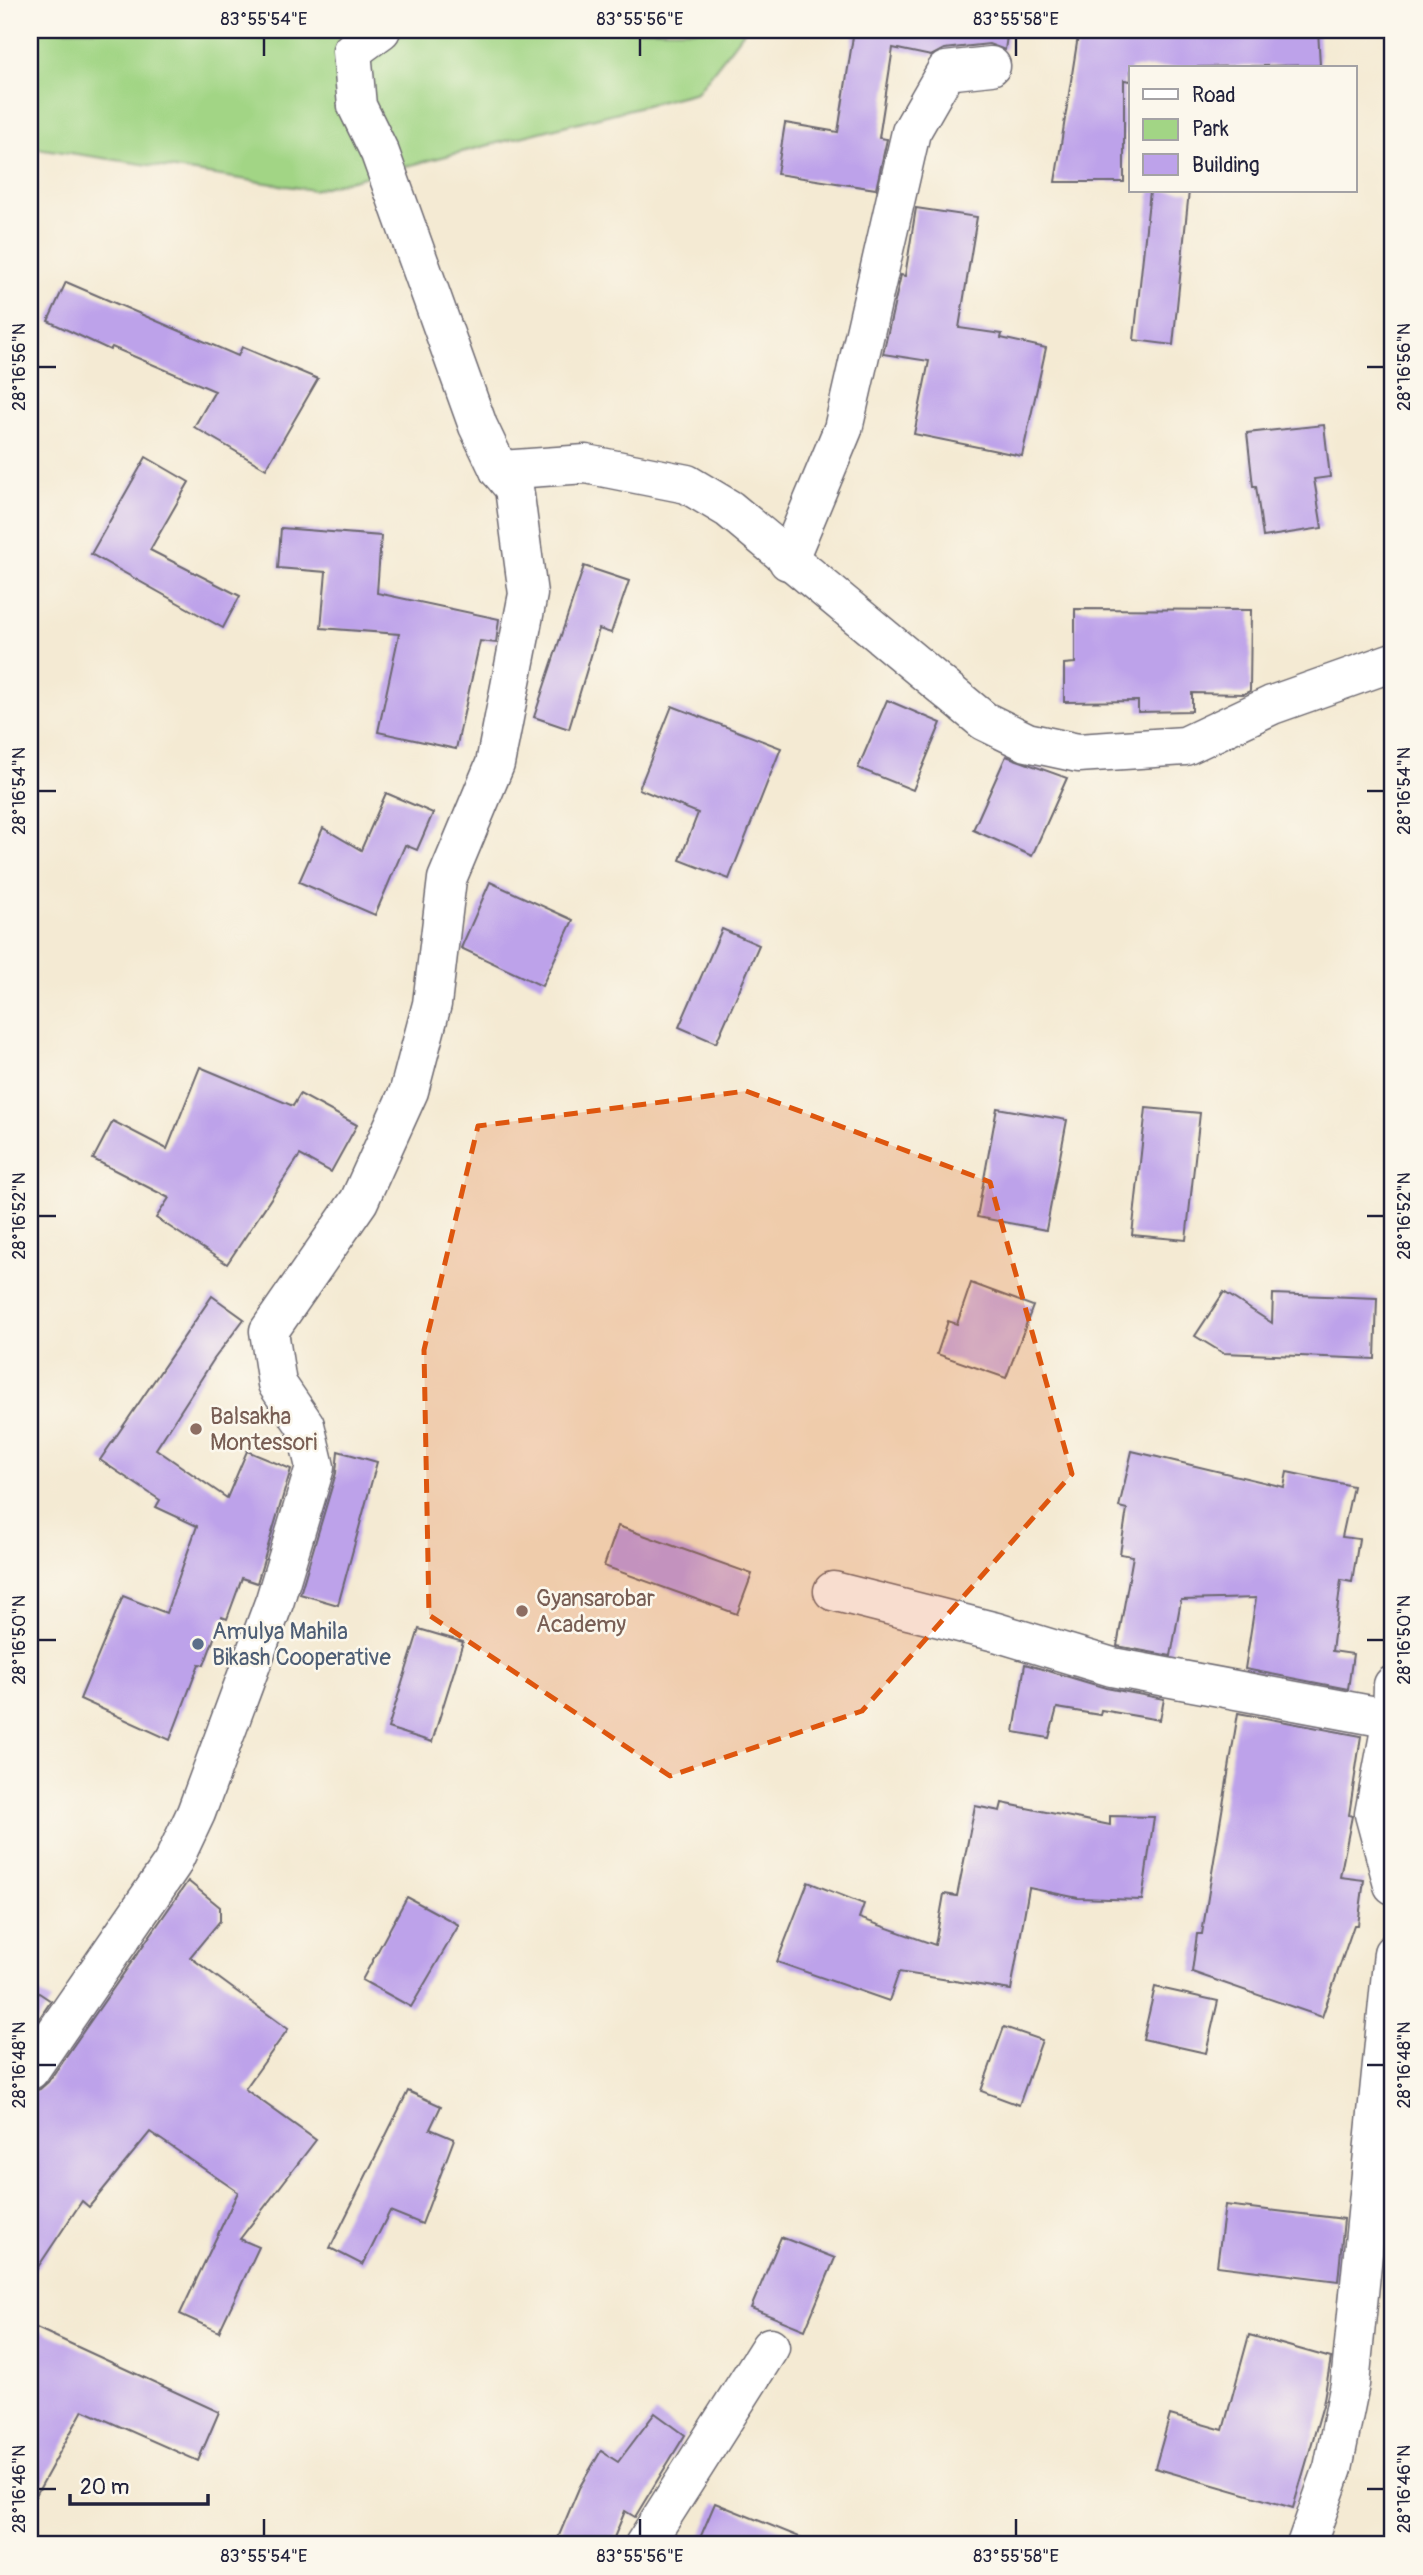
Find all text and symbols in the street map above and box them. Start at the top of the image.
text: 83°55'54"E [221,8,307,31]
text: 83°55'56"E [597,8,683,31]
text: 83°55'58"E [973,8,1059,31]
legend [1129,66,1356,192]
text: Road [1192,82,1236,109]
text: Park [1192,116,1229,143]
text: Building [1192,152,1259,179]
text: 28°16'56"N [8,323,31,411]
text: 28°16'56"N [1393,323,1416,411]
text: 28°16'54"N [8,747,31,835]
text: 28°16'54"N [1393,747,1416,835]
text: 28°16'52"N [8,1172,31,1260]
text: 28°16'52"N [1393,1172,1416,1260]
place label: Balsakha Montessori [210,1402,317,1457]
marker: Balsakha Montessori [188,1421,204,1437]
place label: Gyansarobar Academy [536,1584,655,1639]
text: 28°16'50"N [8,1595,31,1685]
text: 28°16'50"N [1393,1595,1416,1685]
marker: Gyansarobar Academy [514,1603,530,1619]
place label: Amulya Mahila Bikash Cooperative [212,1617,391,1672]
marker: Amulya Mahila Bikash Cooperative [190,1636,206,1652]
text: 28°16'48"N [8,2021,31,2109]
text: 28°16'48"N [1393,2021,1416,2109]
text: 28°16'46"N [8,2445,31,2533]
text: 28°16'46"N [1393,2445,1416,2533]
scale bar [70,2463,208,2507]
text: 20 m [80,2474,129,2501]
text: 83°55'54"E [221,2545,307,2568]
text: 83°55'56"E [597,2545,683,2568]
text: 83°55'58"E [973,2545,1059,2568]

